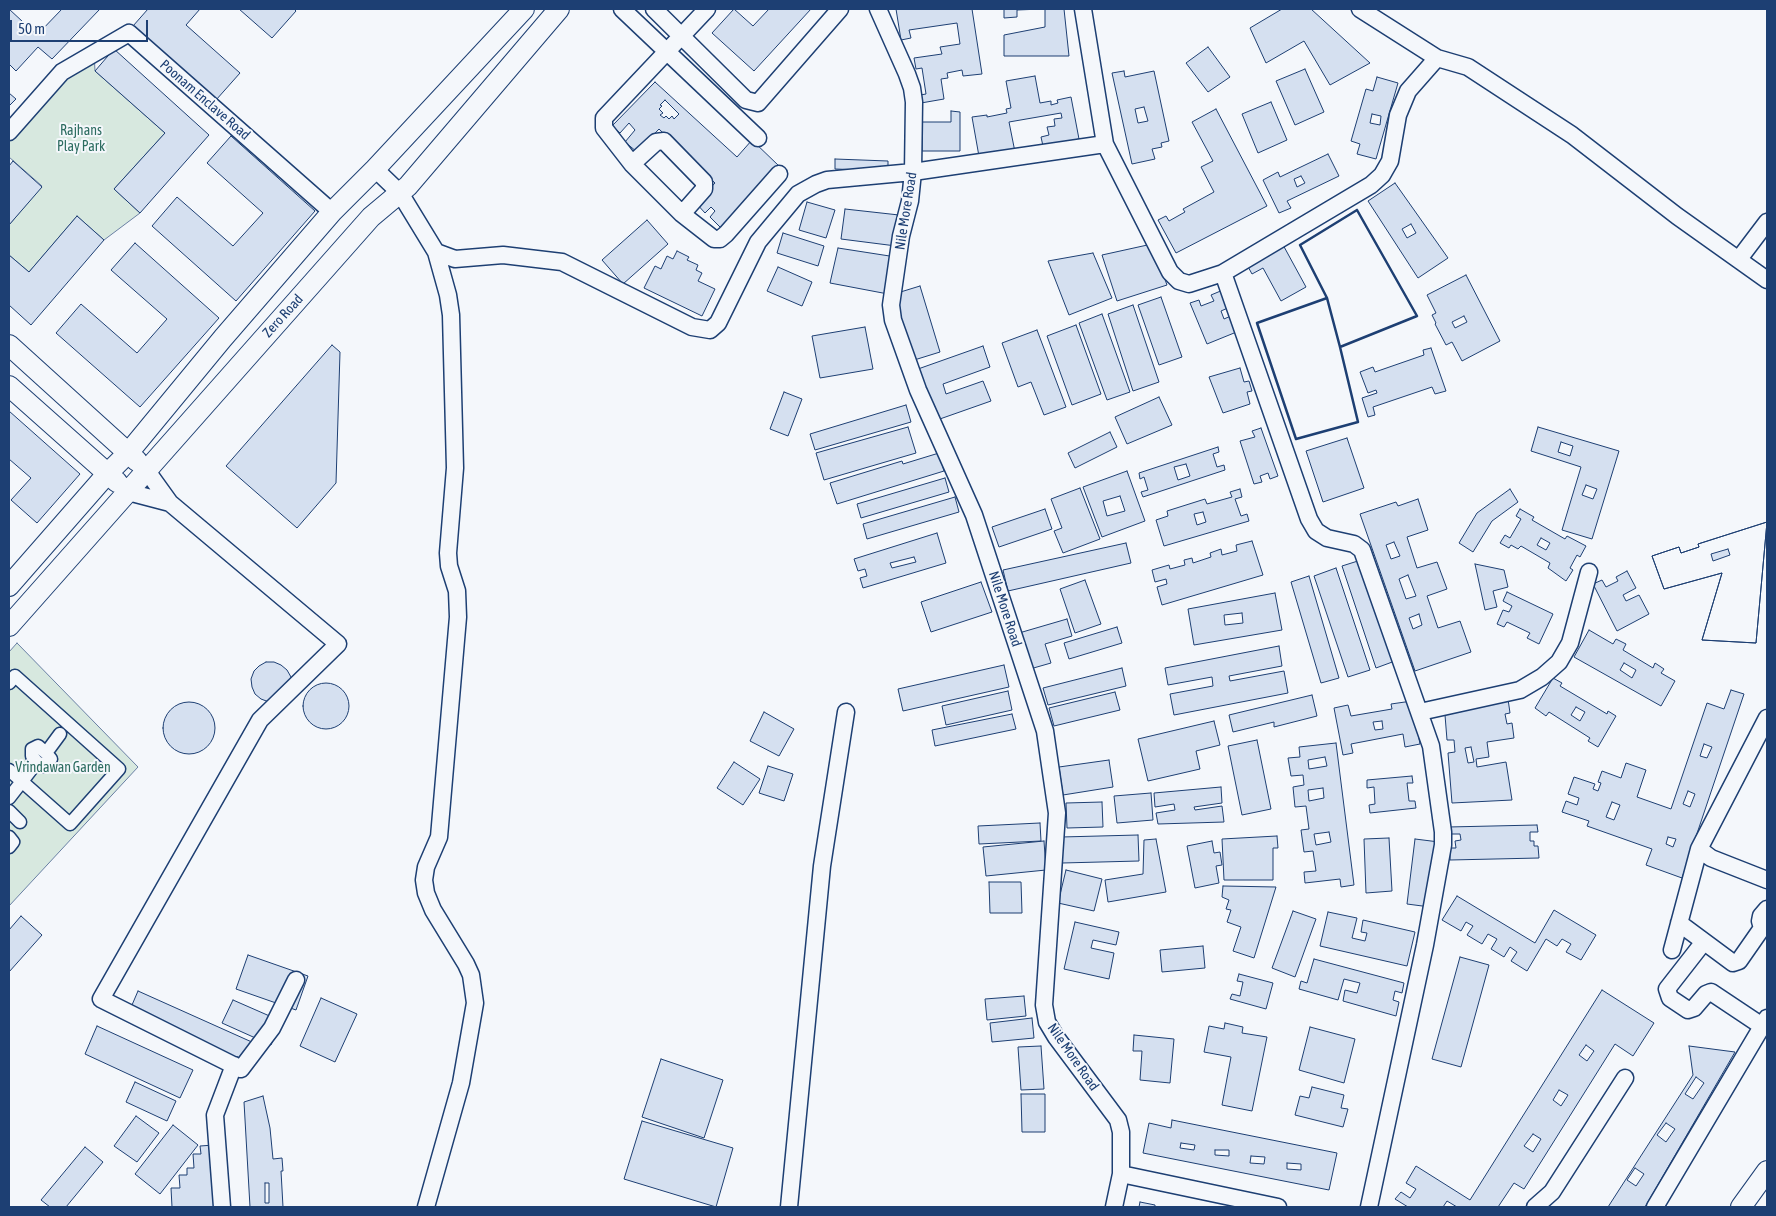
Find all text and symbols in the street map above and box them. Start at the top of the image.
scale bar [12,10,150,42]
text: 50 m [18,20,45,37]
street label: Poonam Enclave Road [156,56,254,144]
park label: Rajhans Play Park [57,123,105,156]
street label: Nile More Road [892,171,920,251]
street label: Zero Road [259,291,307,341]
street label: Nile More Road [985,569,1025,649]
park label: Vrindawan Garden [15,760,111,776]
street label: Nile More Road [1044,1020,1102,1094]

